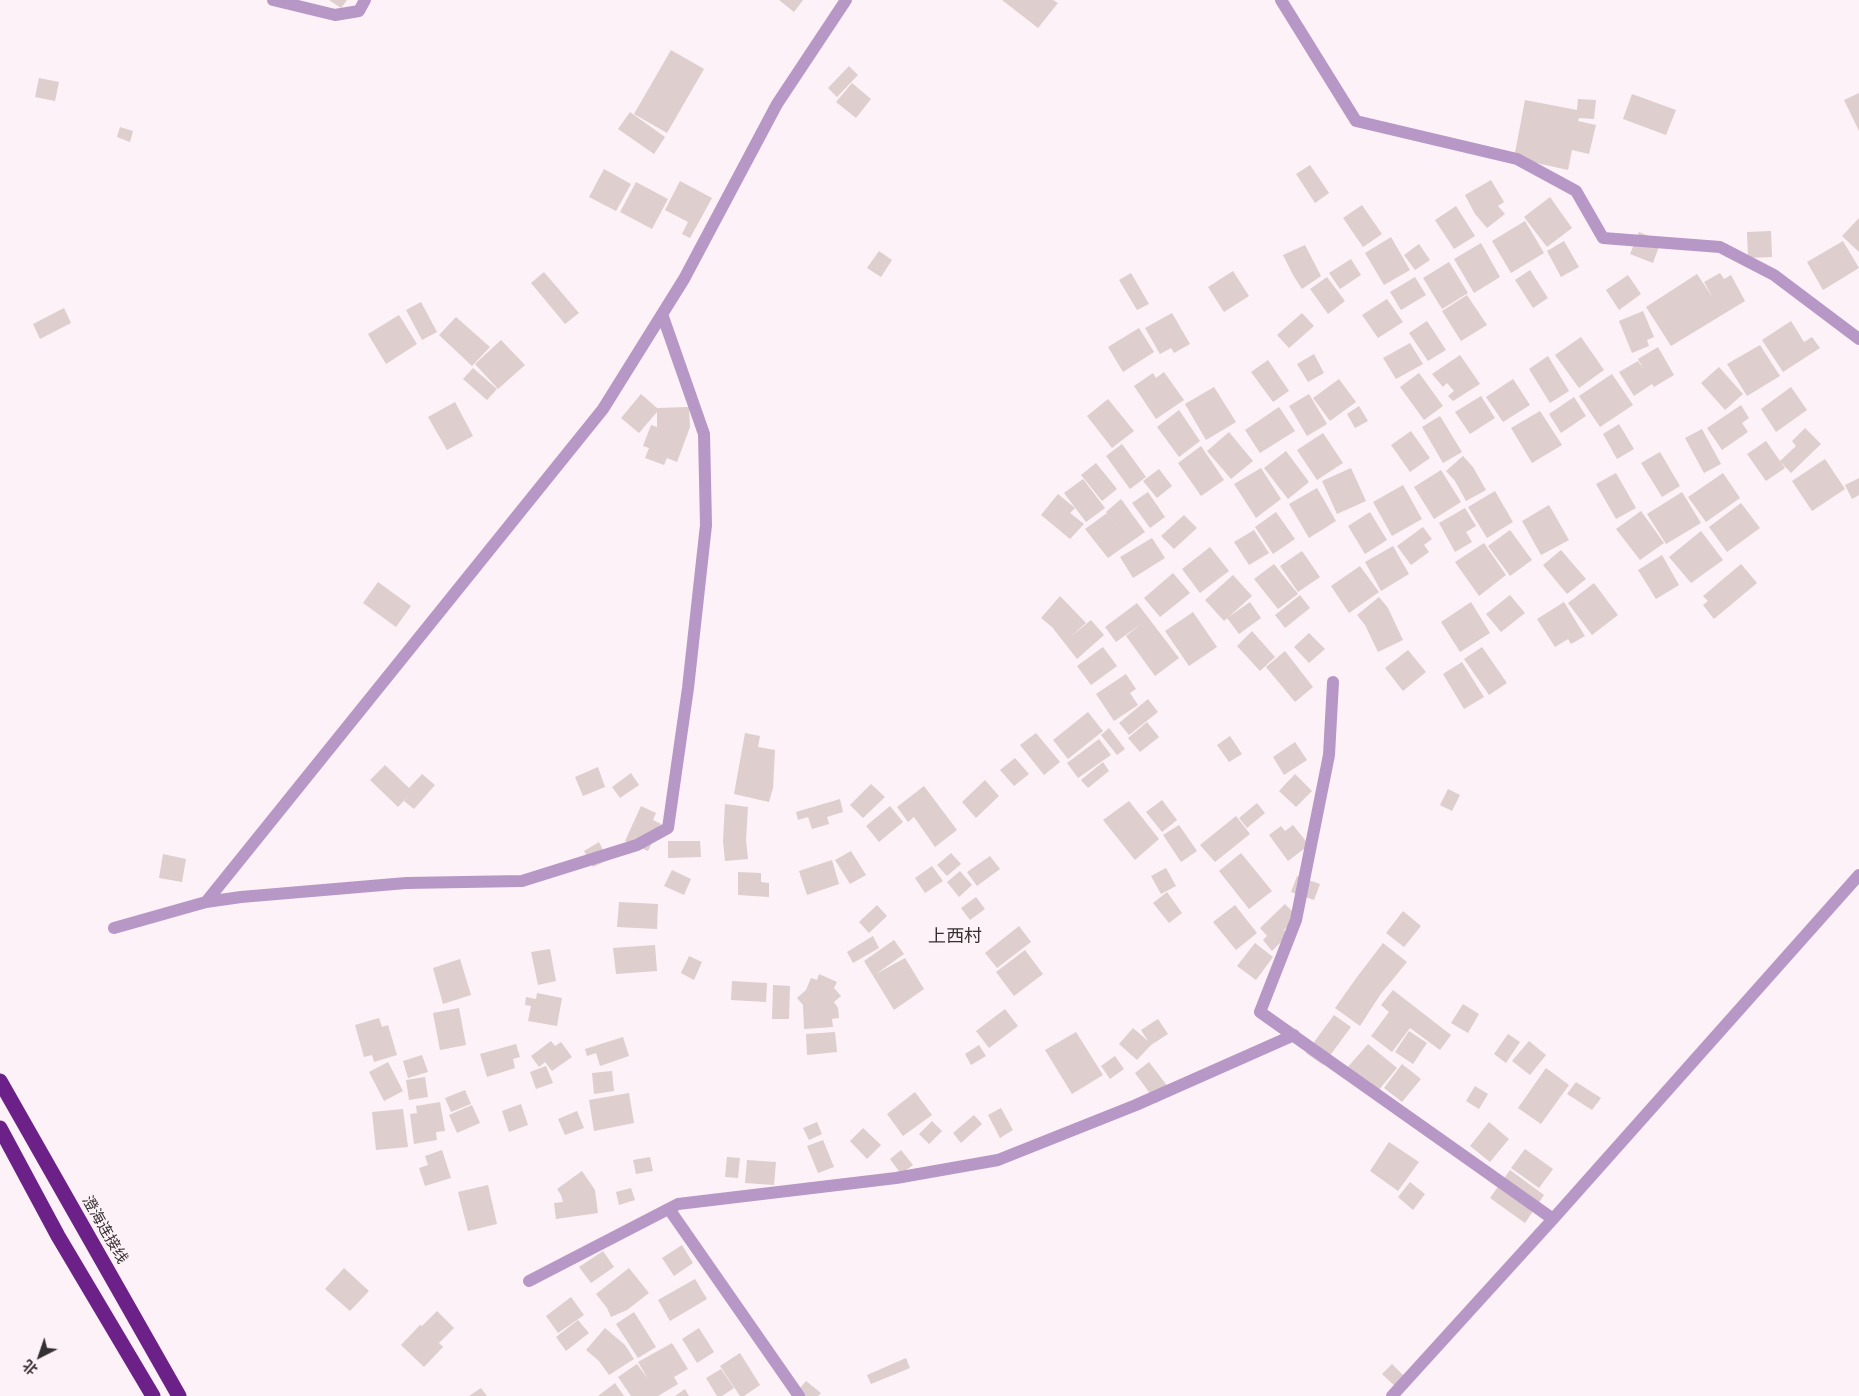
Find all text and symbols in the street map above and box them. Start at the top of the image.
district label: 上西村 [928,926,982,948]
street label: 澄海连接线 [77,1193,131,1267]
north arrow [15,1331,65,1381]
text: 北 [20,1357,41,1378]

